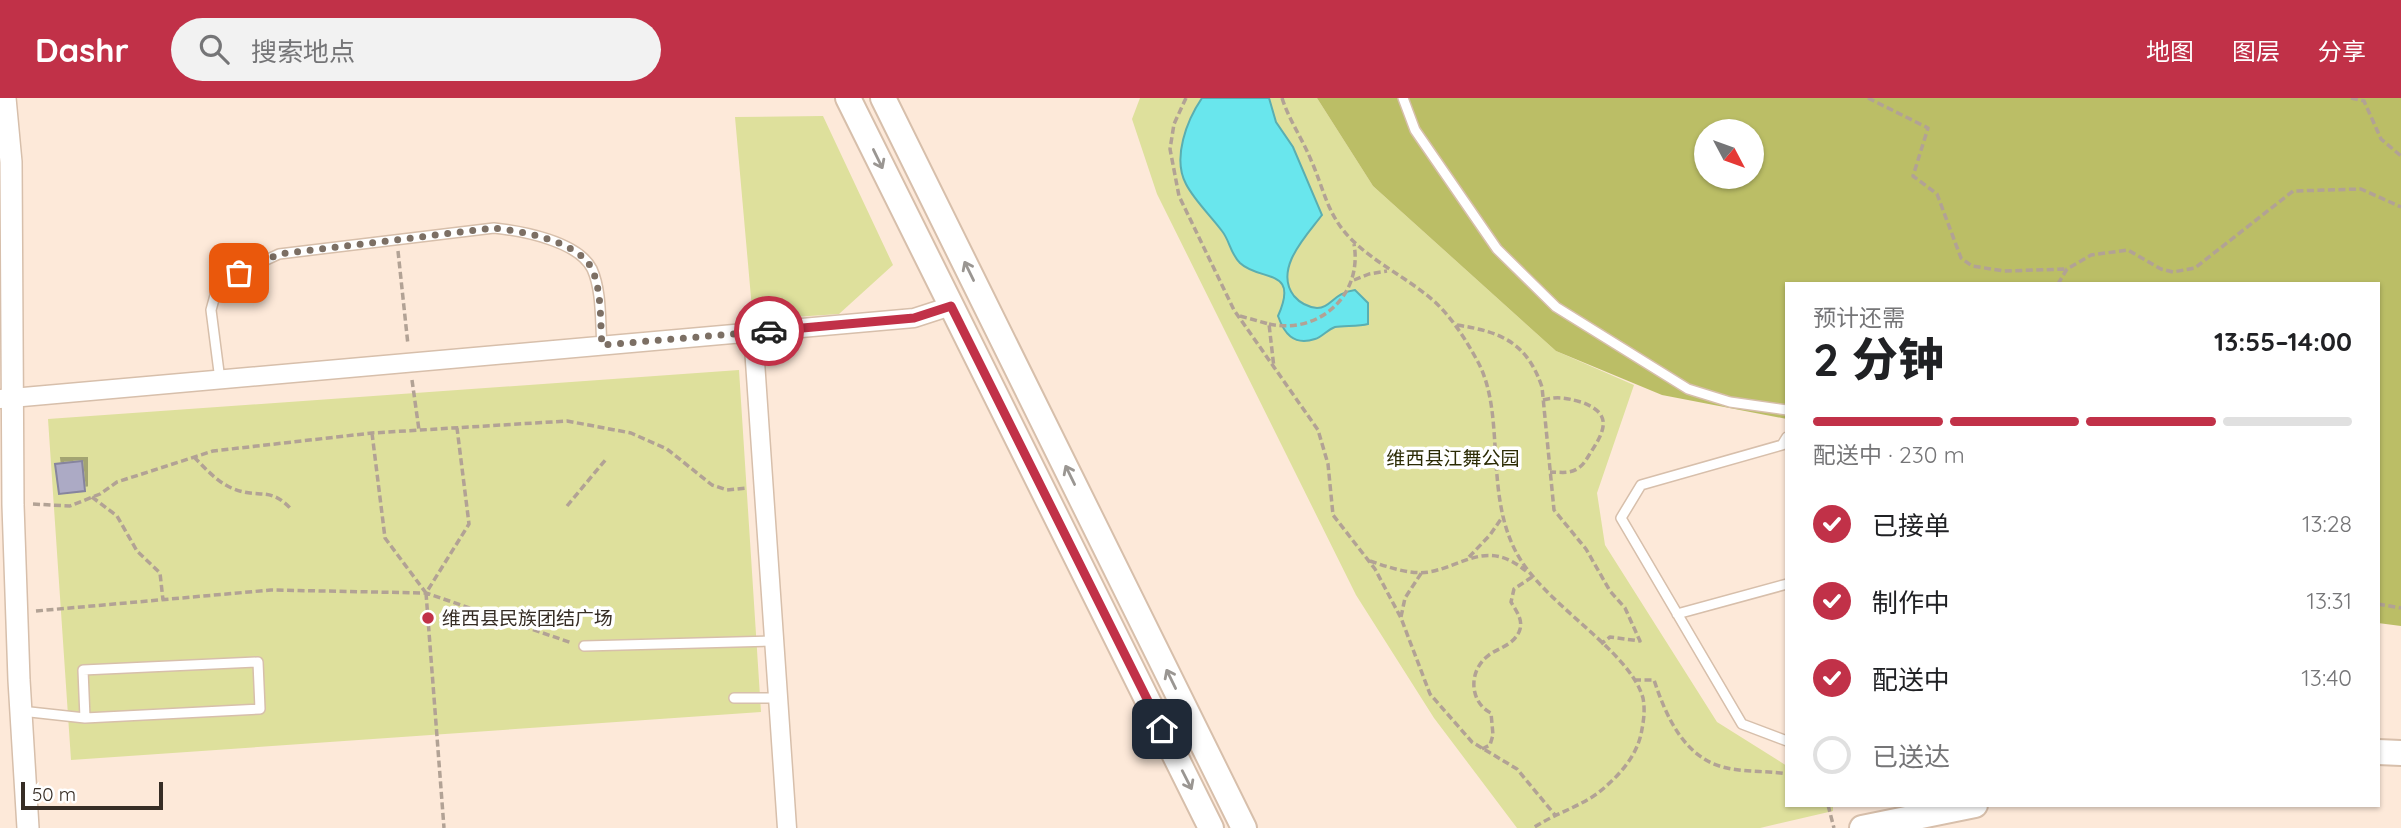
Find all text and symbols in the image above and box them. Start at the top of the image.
search box [171,18,661,81]
text: Dashr [35,29,129,70]
icon: search [195,30,233,68]
text: 搜索地点 [251,35,355,68]
text: 地图 [2146,36,2194,66]
text: 图层 [2232,36,2280,66]
text: 分享 [2318,36,2366,66]
north arrow [1694,119,1764,189]
map controls [1694,119,1764,189]
one-way arrow [872,148,886,169]
pin [209,243,269,303]
icon: bag [220,254,258,292]
one-way arrow [962,261,975,282]
courier [734,296,804,366]
text: 预计还需 [1813,303,1905,332]
icon: car [750,312,788,350]
text: 13:55–14:00 [2214,325,2352,358]
text: 2 分钟 [1813,330,1944,388]
text: 配送中 · 230 m [1813,440,1965,469]
park label: 维西县江舞公园 [1386,446,1520,470]
one-way arrow [1062,465,1076,486]
icon: check [1813,505,1851,543]
text: 已接单 [1872,509,1950,542]
text: 13:28 [2302,509,2352,538]
icon: check [1813,582,1851,620]
text: 制作中 [1872,586,1950,619]
text: 13:31 [2307,586,2352,615]
place label: 维西县民族团结广场 [442,606,613,630]
marker: 维西县民族团结广场 [420,610,436,626]
icon: check [1813,659,1851,697]
text: 配送中 [1872,663,1950,696]
text: 13:40 [2301,663,2352,692]
one-way arrow [1163,669,1177,690]
pin [1132,699,1192,759]
icon: home [1143,710,1181,748]
text: 已送达 [1872,740,1950,773]
one-way arrow [1181,769,1195,790]
scale bar [21,779,163,811]
text: 50 m [32,782,76,806]

